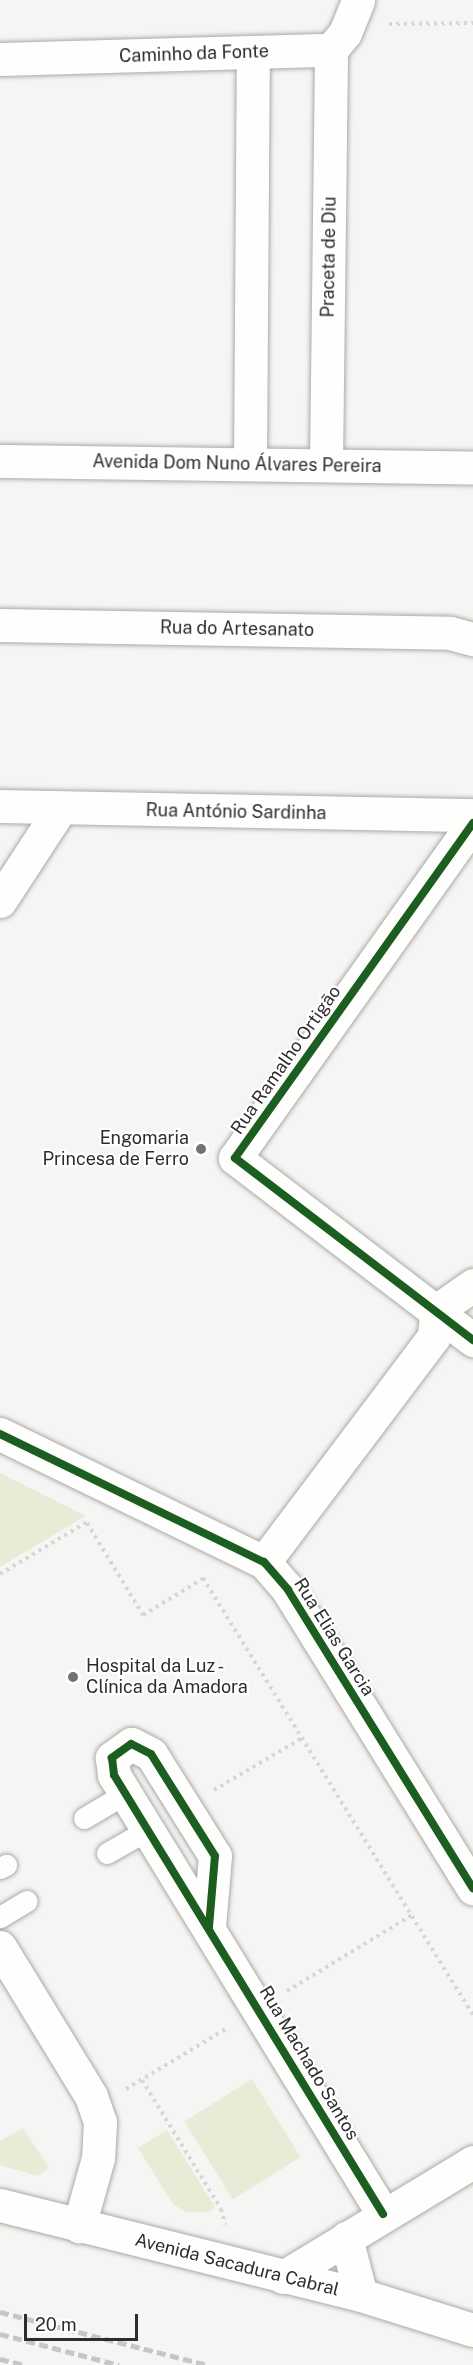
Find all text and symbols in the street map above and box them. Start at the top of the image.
street label: Caminho da Fonte [119,41,269,67]
street label: Praceta de Diu [317,196,341,318]
street label: Avenida Dom Nuno Álvares Pereira [92,451,382,477]
street label: Rua do Artesanato [160,617,314,641]
street label: Rua António Sardinha [145,800,327,824]
street label: Rua Ramalho Ortigão [226,981,346,1139]
place label: Engomaria Princesa de Ferro [42,1128,189,1170]
marker: Engomaria Princesa de Ferro [194,1142,208,1156]
street label: Rua Elias Garcia [289,1574,379,1700]
place label: Hospital da Luz - Clínica da Amadora [86,1656,248,1698]
marker: Hospital da Luz - Clínica da Amadora [64,1668,82,1686]
street label: Rua Machado Santos [254,1982,364,2144]
street label: Avenida Sacadura Cabral [133,2229,341,2301]
scale bar [27,2302,141,2340]
text: 20 m [35,2314,77,2335]

